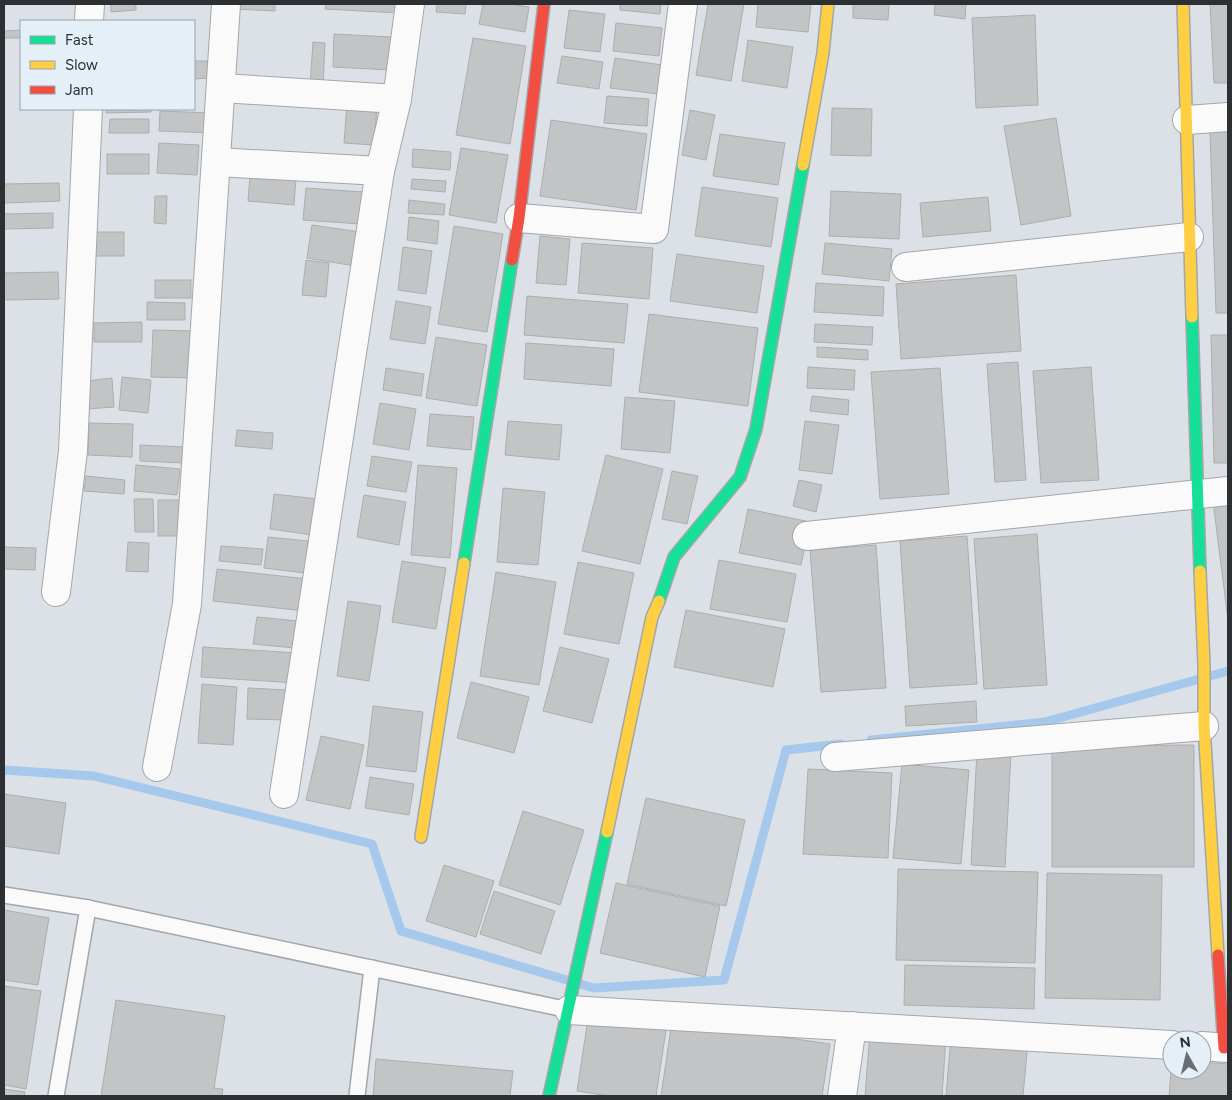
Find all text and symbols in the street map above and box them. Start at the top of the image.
legend [20,20,195,110]
text: Fast [65,31,94,49]
text: Slow [65,56,98,74]
text: Jam [65,81,93,99]
north arrow [1162,1030,1212,1080]
text: N [1179,1033,1192,1052]

